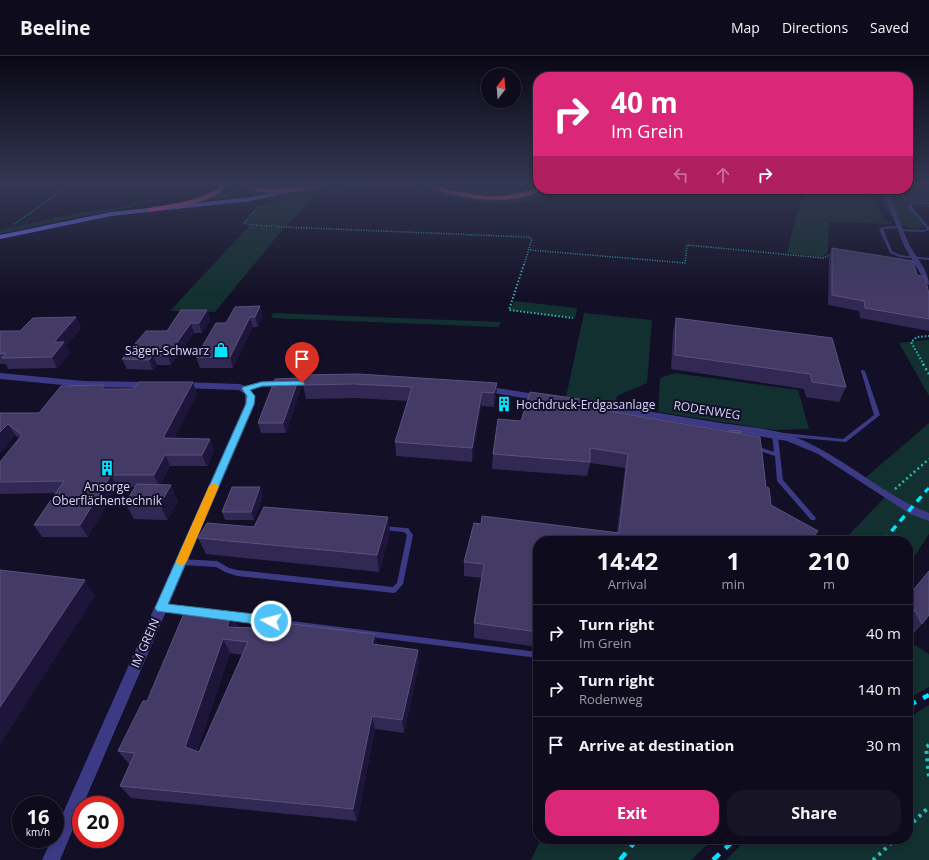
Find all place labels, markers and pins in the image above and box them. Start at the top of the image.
shop icon: Sägen-Schwarz [212,341,230,359]
place label: Sägen-Schwarz [125,342,209,359]
pin [285,342,319,383]
building icon: Hochdruck-Erdgasanlage [495,395,513,413]
place label: Hochdruck-Erdgasanlage [516,396,656,413]
building icon: Ansorge Oberflächentechnik [98,459,116,477]
place label: Ansorge Oberflächentechnik [52,478,163,509]

